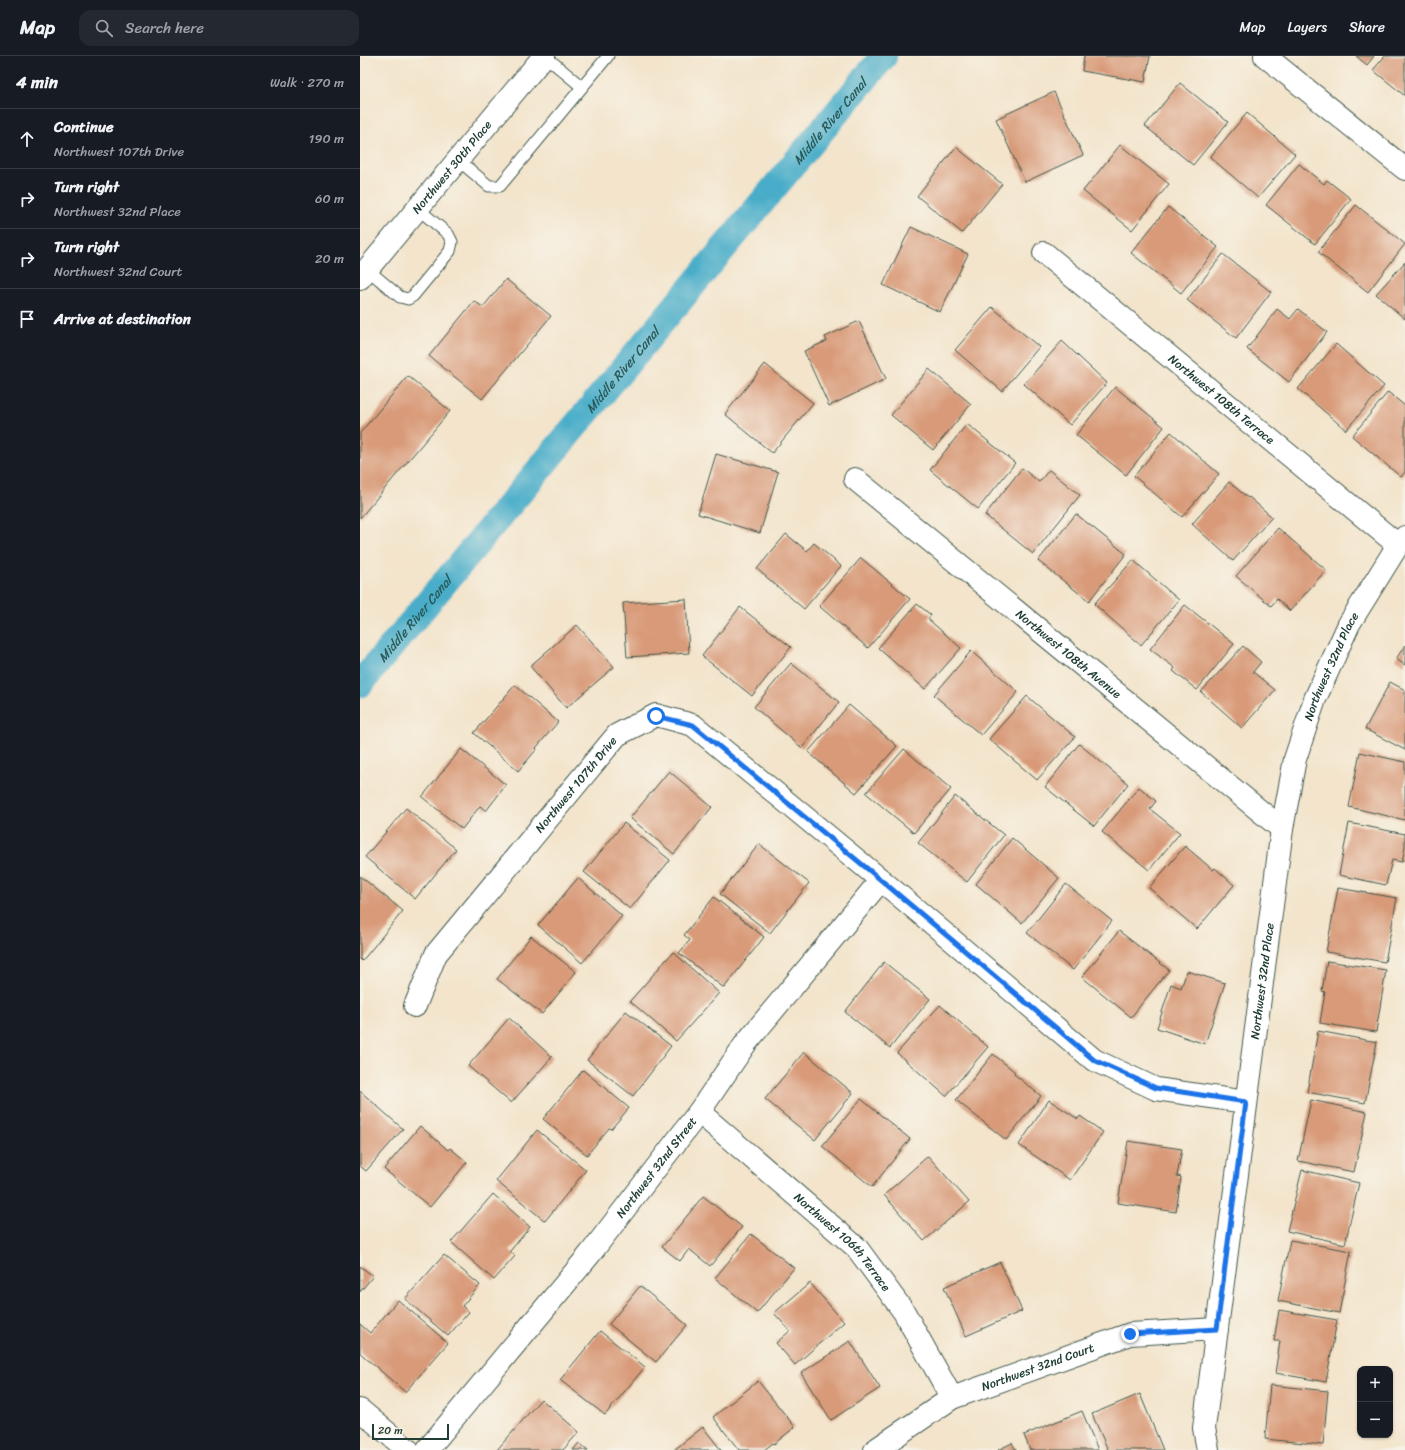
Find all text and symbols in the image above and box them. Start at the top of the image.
search box [79,10,359,46]
text: Map [20,11,55,44]
text: Search here [125,15,204,41]
text: Map [1240,15,1265,40]
text: Layers [1287,15,1327,40]
text: Share [1349,15,1385,40]
icon: search [93,17,115,39]
text: 4 min [16,67,58,97]
text: Walk · 270 m [270,71,344,94]
water label: Middle River Canal [787,71,875,170]
text: Continue [54,114,114,140]
street label: Northwest 30th Place [406,115,498,219]
text: 190 m [309,127,344,150]
icon: ahead [16,128,38,150]
text: Northwest 107th Drive [54,140,184,163]
text: Turn right [54,174,119,200]
text: 60 m [315,187,344,210]
icon: right [16,188,38,210]
text: Northwest 32nd Place [54,200,181,223]
text: Turn right [54,234,119,260]
text: 20 m [315,247,344,270]
icon: right [16,248,38,270]
text: Northwest 32nd Court [54,260,182,283]
text: Arrive at destination [54,306,191,332]
icon: arrive [16,308,38,330]
water label: Middle River Canal [579,319,668,419]
street label: Northwest 108th Terrace [1163,349,1280,450]
water label: Middle River Canal [372,568,460,667]
street label: Northwest 108th Avenue [1010,604,1127,704]
street label: Northwest 32nd Place [1297,608,1365,724]
route start [647,707,665,725]
street label: Northwest 107th Drive [529,731,623,838]
street label: Northwest 32nd Place [1244,922,1281,1041]
street label: Northwest 32nd Street [610,1112,703,1223]
street label: Northwest 106th Terrace [789,1187,897,1296]
route end [1121,1325,1139,1343]
street label: Northwest 32nd Court [978,1337,1097,1398]
map controls [1357,1366,1393,1438]
button: + [1357,1366,1393,1402]
button: − [1357,1402,1393,1438]
text: 20 m [378,1421,403,1440]
scale bar [372,1422,449,1441]

